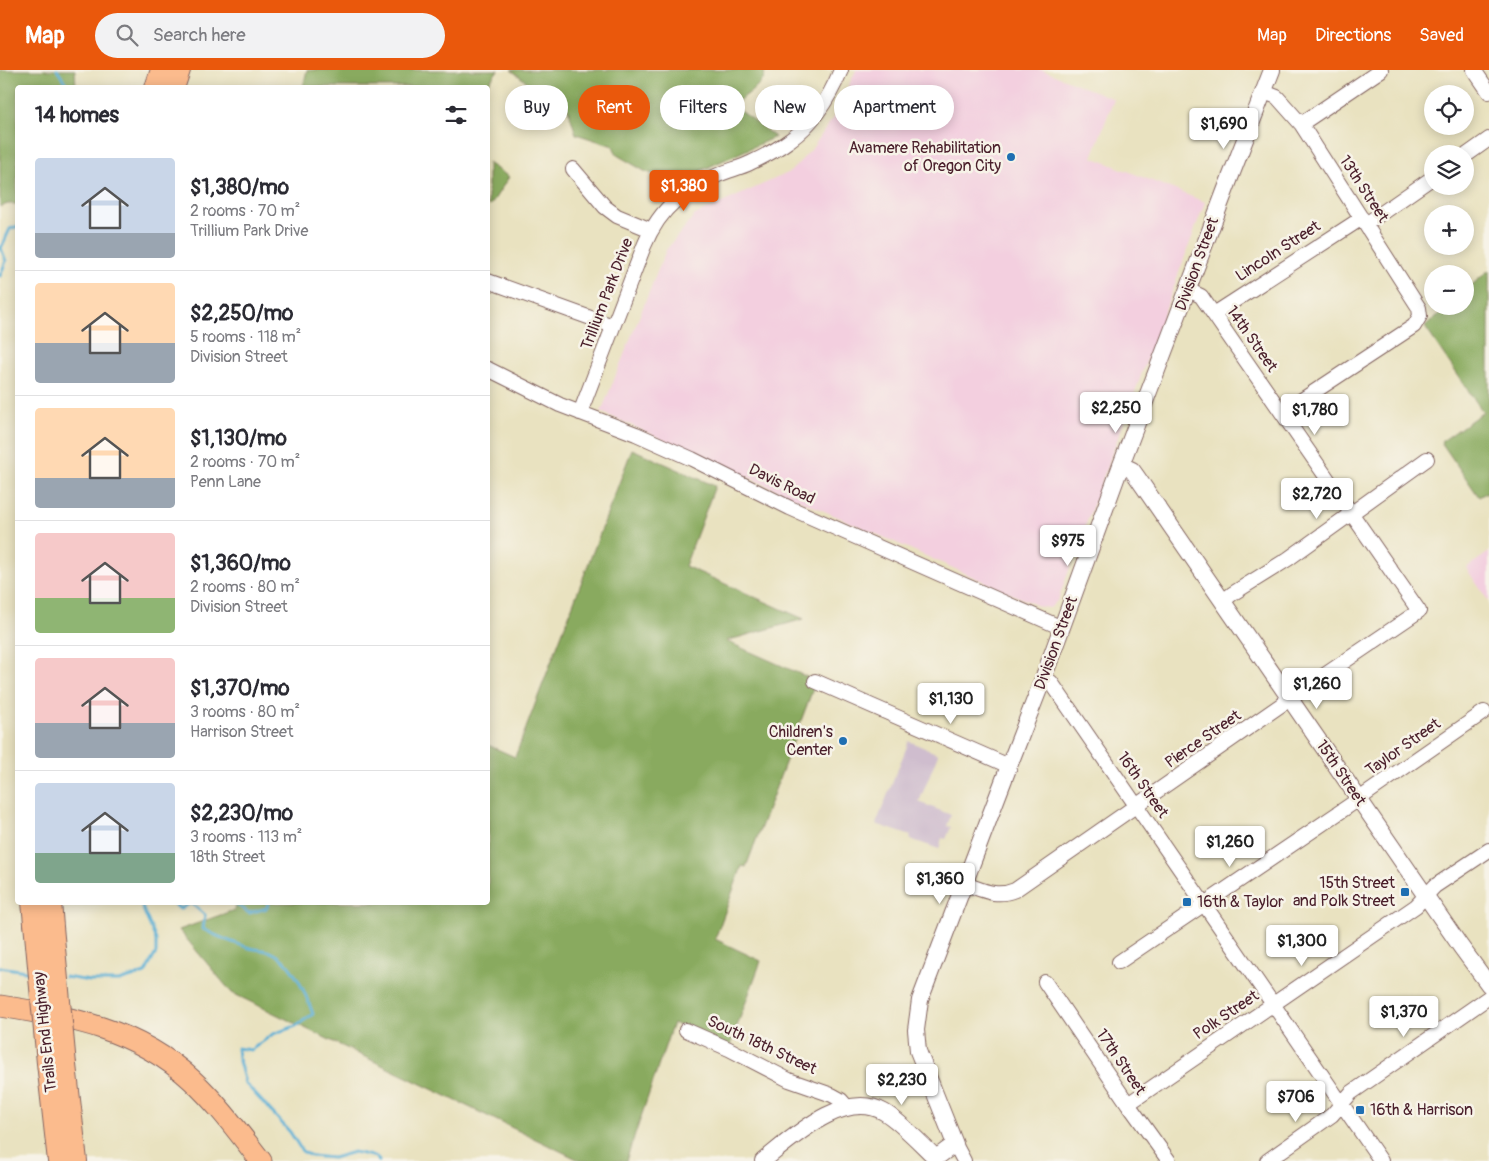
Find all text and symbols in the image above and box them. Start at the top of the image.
search box [95,13,445,58]
text: Map [25,21,65,50]
icon: search [113,21,141,49]
text: Search here [153,23,246,47]
text: Map [1257,24,1287,47]
text: Directions [1315,24,1391,47]
text: Saved [1419,24,1464,47]
chip: Buy [505,85,568,130]
chip: Rent [578,85,650,130]
chip: Filters [660,85,745,130]
chip: New [755,85,824,130]
chip: Apartment [834,85,954,130]
map controls [1424,85,1474,315]
button: locate [1424,85,1474,135]
icon: filters [442,101,470,129]
text: 14 homes [35,102,119,129]
pin: $1,690 [1183,108,1265,150]
text: $1,690 [1200,114,1248,134]
place label: Avamere Rehabilitation of Oregon City [848,138,1001,176]
button: layers [1424,145,1474,195]
marker: Avamere Rehabilitation of Oregon City [1005,151,1017,163]
street label: 13th Street [1335,152,1393,227]
pin: $1,380 [643,170,725,212]
text: $1,380/mo [190,174,289,201]
text: $1,380 [661,176,707,196]
icon: home [75,178,135,238]
text: 2 rooms · 70 m² [190,201,300,221]
button: + [1424,205,1474,255]
street label: Division Street [1171,214,1223,313]
street label: Lincoln Street [1232,216,1325,286]
text: Trillium Park Drive [190,221,308,241]
street label: Trillium Park Drive [576,235,638,353]
button: − [1424,265,1474,315]
text: $2,250/mo [190,300,293,327]
street label: 14th Street [1222,302,1282,376]
icon: home [75,303,135,363]
text: 5 rooms · 118 m² [190,327,301,347]
text: Division Street [190,347,288,367]
pin: $2,250 [1075,392,1157,434]
pin: $1,780 [1274,394,1356,436]
text: $2,250 [1091,398,1141,418]
text: $1,780 [1292,400,1338,420]
text: $1,130/mo [190,425,287,452]
icon: home [75,428,135,488]
text: 2 rooms · 70 m² [190,452,300,472]
street label: Davis Road [746,459,818,509]
text: Penn Lane [190,472,261,492]
pin: $2,720 [1276,478,1358,520]
text: $2,720 [1292,484,1342,504]
pin: $975 [1038,524,1098,567]
text: $975 [1051,531,1085,551]
text: $1,360/mo [190,550,291,577]
icon: home [75,553,135,613]
text: 2 rooms · 80 m² [190,577,300,597]
street label: Division Street [1030,593,1082,692]
text: Division Street [190,597,288,617]
pin: $1,260 [1276,668,1358,710]
text: $1,260 [1293,674,1341,694]
text: $1,370/mo [190,675,290,702]
icon: home [75,678,135,738]
pin: $1,130 [910,682,992,725]
text: $1,130 [928,689,974,709]
text: 3 rooms · 80 m² [190,702,300,722]
street label: Pierce Street [1161,705,1245,772]
street label: Taylor Street [1362,713,1445,780]
text: Harrison Street [190,722,293,742]
place label: Children's Center [769,722,833,760]
marker: Children's Center [837,735,849,747]
street label: 15th Street [1312,736,1371,810]
street label: 16th Street [1113,748,1173,822]
text: $2,230/mo [190,800,293,827]
icon: home [75,803,135,863]
pin: $1,260 [1189,826,1271,868]
text: 3 rooms · 113 m² [190,827,302,847]
text: $1,260 [1206,832,1254,852]
text: 18th Street [190,847,265,867]
pin: $1,360 [899,862,981,905]
text: $1,360 [916,869,964,889]
place label: 15th Street and Polk Street [1293,873,1396,911]
marker: 15th Street and Polk Street [1399,886,1411,898]
place label: 16th & Taylor [1197,892,1284,912]
marker: 16th & Taylor [1181,896,1193,908]
pin: $1,300 [1261,924,1343,967]
text: $1,300 [1277,931,1327,951]
street label: Trails End Highway [29,970,61,1093]
street label: Polk Street [1189,985,1263,1044]
pin: $1,370 [1363,996,1445,1038]
text: $1,370 [1380,1002,1428,1022]
street label: South 18th Street [704,1011,820,1079]
street label: 17th Street [1092,1025,1151,1099]
pin: $2,230 [861,1064,943,1106]
text: $2,230 [877,1070,927,1090]
pin: $706 [1266,1080,1326,1123]
text: $706 [1277,1087,1315,1107]
place label: 16th & Harrison [1370,1100,1473,1120]
marker: 16th & Harrison [1354,1104,1366,1116]

